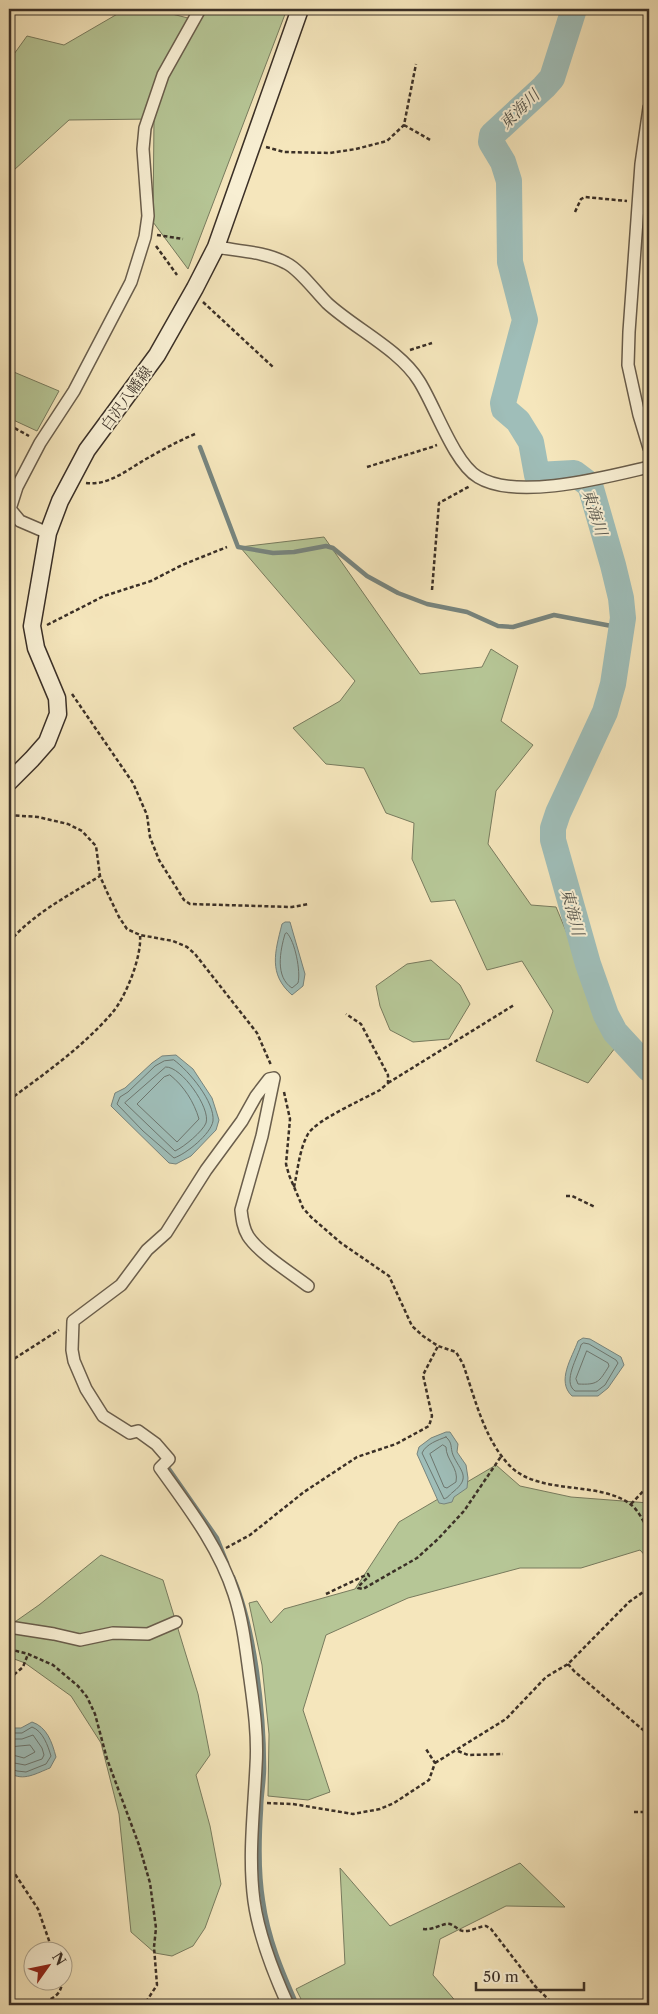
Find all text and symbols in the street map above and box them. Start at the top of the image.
water label: 東海川 [495,84,545,133]
street label: 白沢八幡線 [96,362,156,434]
water label: 東海川 [578,486,613,540]
water label: 東海川 [557,886,589,940]
north arrow [22,1942,72,1992]
text: N [48,1949,70,1969]
scale bar [476,1959,583,1991]
text: 50 m [483,1967,519,1986]

